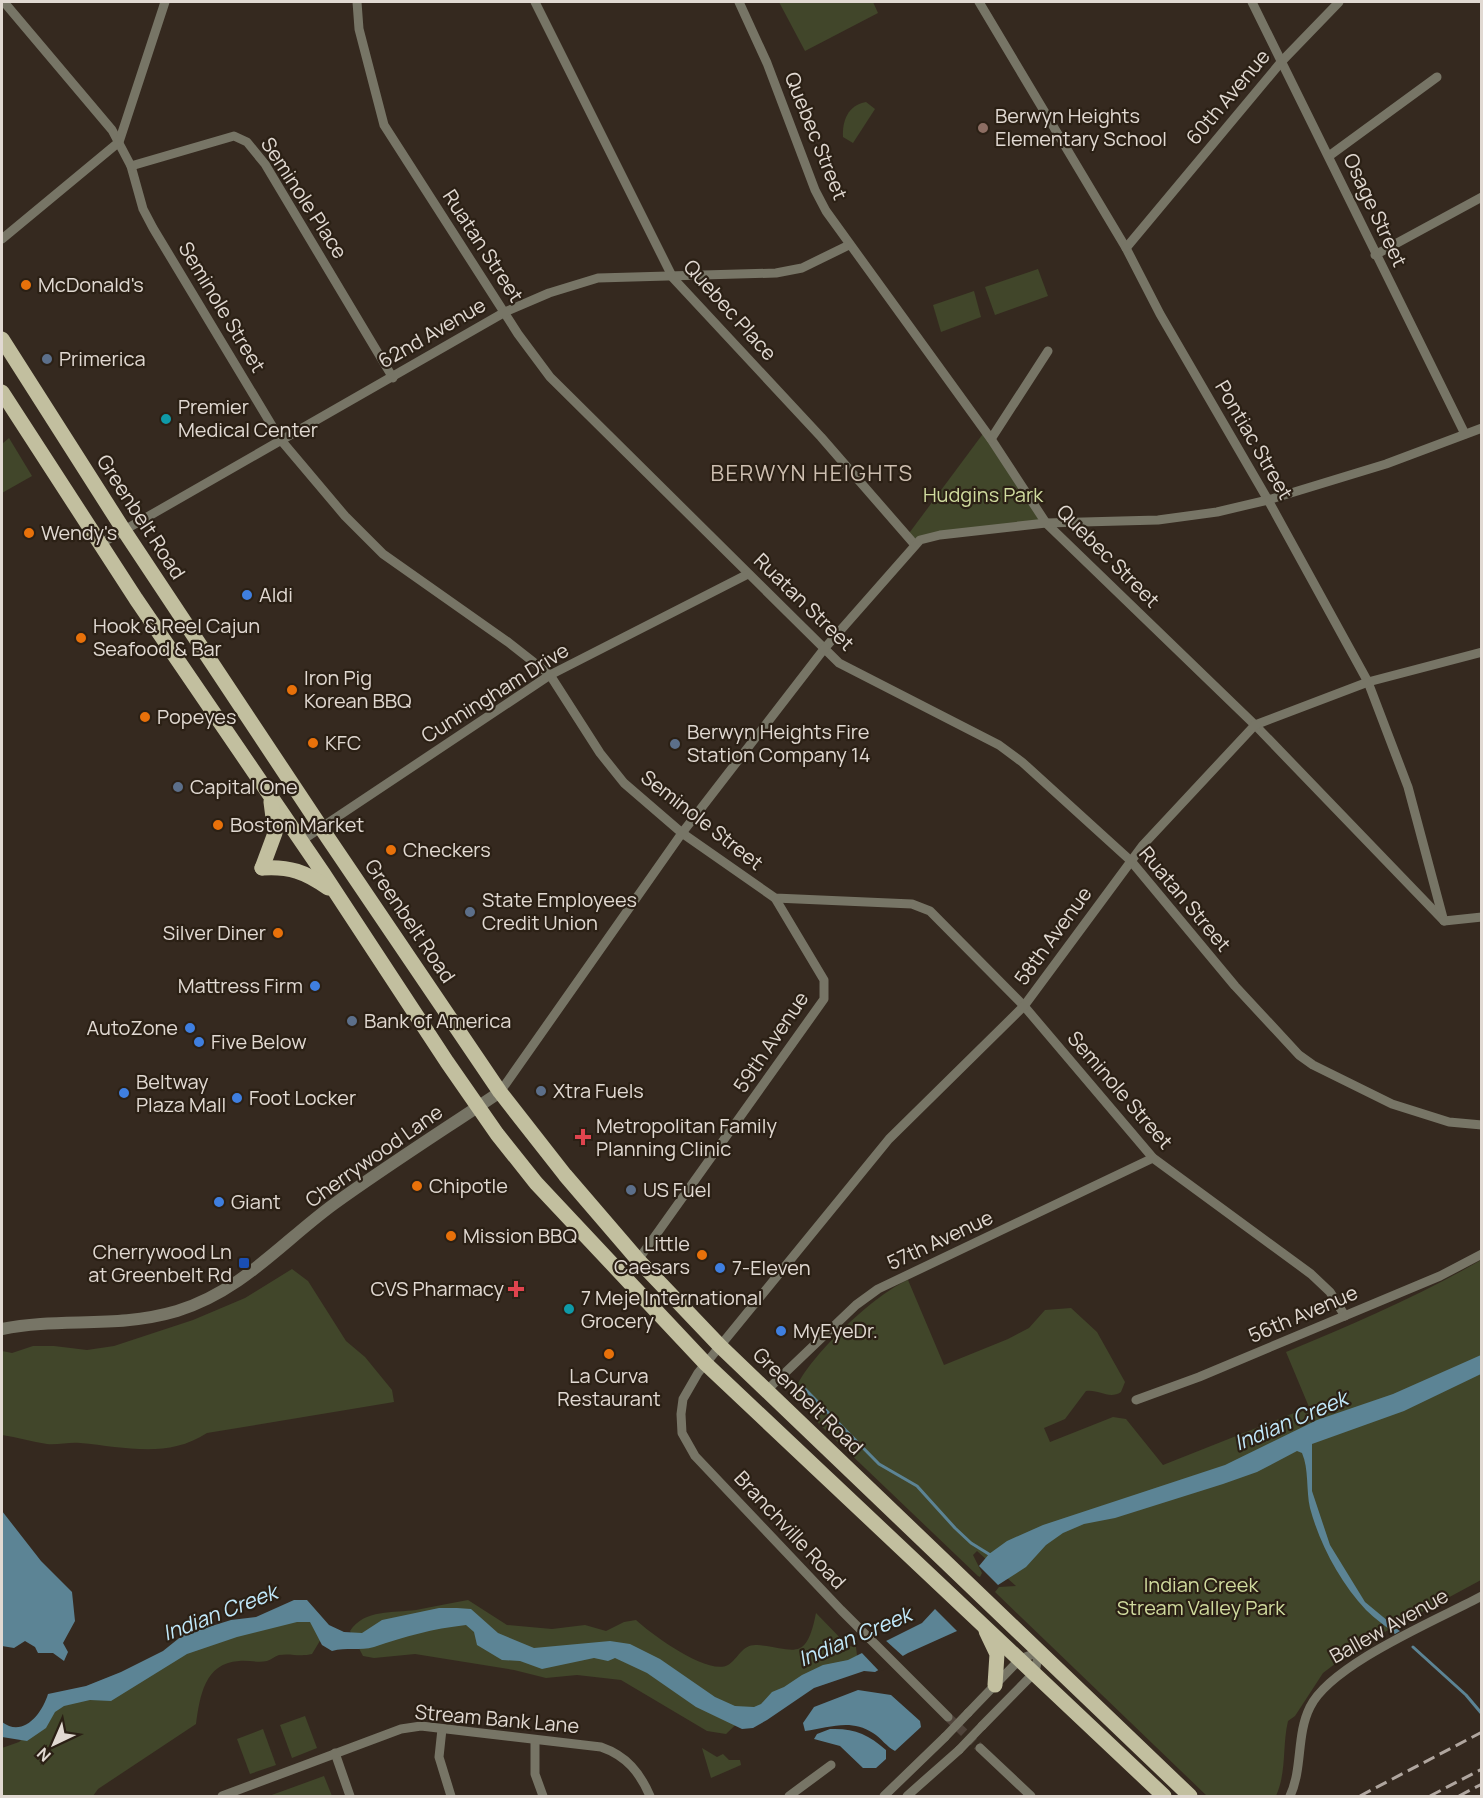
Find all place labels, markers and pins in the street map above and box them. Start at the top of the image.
place label: Berwyn Heights Elementary School [995,102,1167,152]
marker: Berwyn Heights Elementary School [976,121,990,135]
place label: McDonald's [38,271,144,298]
marker: McDonald's [19,278,33,292]
place label: Primerica [59,345,146,372]
marker: Primerica [40,352,54,366]
place label: Premier Medical Center [178,393,318,443]
marker: Premier Medical Center [159,412,173,426]
place label: Wendy's [41,519,117,546]
marker: Wendy's [22,526,36,540]
place label: Aldi [259,581,293,608]
marker: Aldi [240,588,254,602]
place label: Hook & Reel Cajun Seafood & Bar [93,612,260,662]
marker: Hook & Reel Cajun Seafood & Bar [74,631,88,645]
place label: Iron Pig Korean BBQ [304,664,411,714]
marker: Iron Pig Korean BBQ [285,683,299,697]
place label: Popeyes [157,703,237,730]
marker: Popeyes [138,710,152,724]
place label: Berwyn Heights Fire Station Company 14 [687,718,871,768]
place label: KFC [325,729,361,756]
marker: KFC [306,736,320,750]
marker: Berwyn Heights Fire Station Company 14 [668,737,682,751]
place label: Capital One [190,773,298,800]
marker: Capital One [171,780,185,794]
place label: Boston Market [230,811,364,838]
marker: Boston Market [211,818,225,832]
place label: Checkers [403,836,491,863]
marker: Checkers [384,843,398,857]
place label: State Employees Credit Union [482,886,637,936]
marker: State Employees Credit Union [463,905,477,919]
place label: Silver Diner [163,919,266,946]
marker: Silver Diner [271,926,285,940]
place label: Mattress Firm [178,972,303,999]
marker: Mattress Firm [308,979,322,993]
place label: Bank of America [364,1007,511,1034]
place label: AutoZone [86,1014,178,1041]
marker: Bank of America [345,1014,359,1028]
marker: AutoZone [183,1021,197,1035]
place label: Five Below [211,1028,307,1055]
marker: Five Below [192,1035,206,1049]
place label: Beltway Plaza Mall [136,1068,226,1118]
place label: Xtra Fuels [553,1077,644,1104]
place label: Foot Locker [249,1084,356,1111]
marker: Xtra Fuels [534,1084,548,1098]
marker: Beltway Plaza Mall [117,1086,131,1100]
marker: Foot Locker [230,1091,244,1105]
place label: Metropolitan Family Planning Clinic [596,1112,777,1162]
marker: Metropolitan Family Planning Clinic [574,1128,592,1146]
place label: Chipotle [429,1172,508,1199]
place label: US Fuel [643,1176,711,1203]
marker: Chipotle [410,1179,424,1193]
marker: US Fuel [624,1183,638,1197]
place label: Giant [231,1188,281,1215]
marker: Giant [212,1195,226,1209]
place label: Mission BBQ [463,1222,577,1249]
marker: Mission BBQ [444,1229,458,1243]
place label: Little Caesars [614,1230,690,1280]
place label: Cherrywood Ln at Greenbelt Rd [88,1238,232,1288]
marker: Little Caesars [695,1248,709,1262]
place label: 7-Eleven [732,1254,811,1281]
marker: Cherrywood Ln at Greenbelt Rd [237,1256,251,1270]
marker: 7-Eleven [713,1261,727,1275]
place label: CVS Pharmacy [371,1275,504,1302]
marker: CVS Pharmacy [509,1282,523,1296]
place label: 7 Meje International Grocery [581,1284,762,1334]
marker: 7 Meje International Grocery [562,1302,576,1316]
place label: MyEyeDr. [793,1317,878,1344]
marker: MyEyeDr. [774,1324,788,1338]
marker: La Curva Restaurant [602,1347,616,1361]
place label: La Curva Restaurant [557,1362,661,1412]

